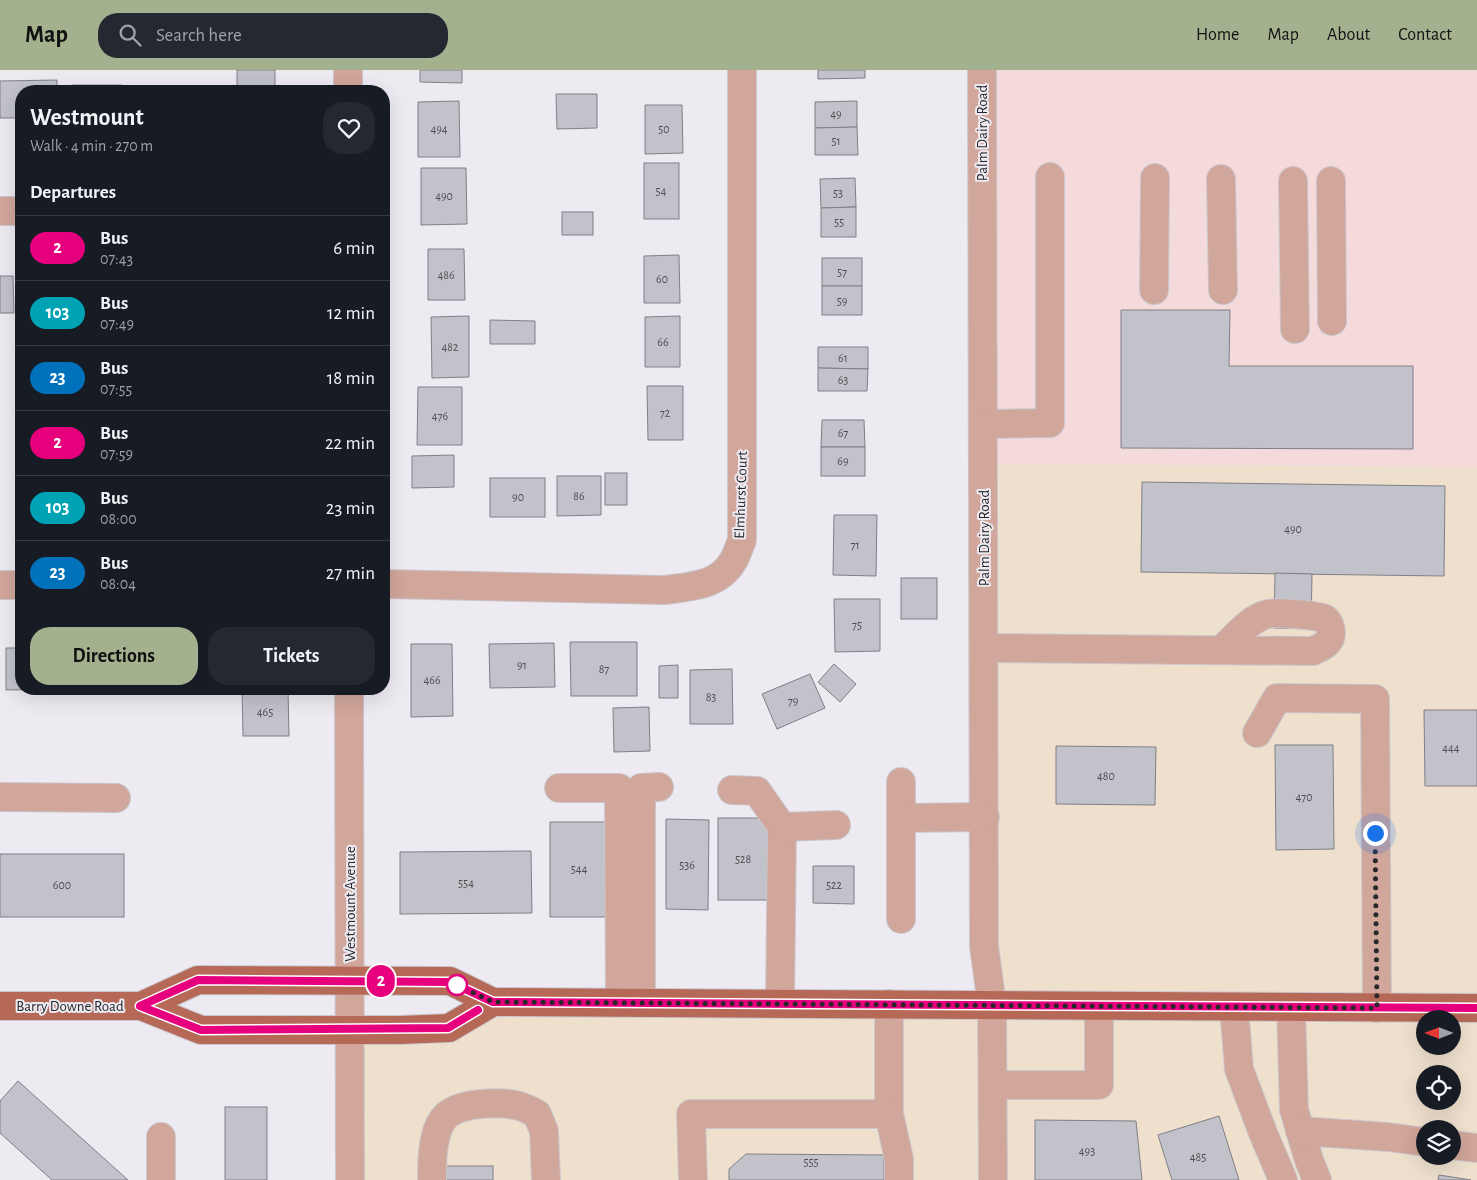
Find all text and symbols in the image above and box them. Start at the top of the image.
search box [98,13,448,58]
icon: search [116,21,144,49]
text: Map [25,23,68,47]
text: Search here [156,26,242,45]
text: Home [1196,26,1239,44]
text: Map [1267,26,1299,44]
text: About [1327,26,1370,44]
text: Contact [1398,26,1452,44]
street label: Palm Dairy Road [975,85,990,181]
button: heart [323,102,375,154]
text: Westmount [30,106,144,130]
house number: 49 [830,108,842,120]
house number: 494 [430,123,448,135]
house number: 50 [658,123,670,135]
house number: 51 [831,135,841,147]
text: Walk · 4 min · 270 m [30,138,153,154]
text: Departures [30,183,116,202]
house number: 54 [656,185,667,197]
house number: 53 [833,187,843,199]
house number: 490 [435,190,453,202]
house number: 55 [834,216,844,228]
text: Bus [100,229,128,248]
text: 2 [53,239,62,257]
text: 6 min [333,239,375,258]
text: 07:43 [100,251,133,267]
house number: 57 [837,266,847,278]
house number: 486 [437,269,455,281]
house number: 60 [656,273,668,285]
text: Bus [100,294,128,313]
house number: 59 [837,295,848,307]
text: 103 [46,304,69,322]
text: 12 min [327,304,375,323]
text: 07:49 [100,316,134,332]
house number: 66 [657,336,669,348]
house number: 482 [442,341,459,353]
house number: 61 [838,352,848,364]
text: Bus [100,359,128,378]
text: 23 [49,369,66,387]
text: 18 min [327,369,375,388]
house number: 63 [838,374,848,386]
text: 07:55 [100,381,132,397]
house number: 72 [660,407,671,419]
house number: 476 [432,410,449,422]
text: Bus [100,424,128,443]
house number: 67 [838,427,848,439]
text: 2 [53,434,62,452]
text: 22 min [325,434,375,453]
text: 07:59 [100,446,133,462]
street label: Elmhurst Court [732,451,750,539]
house number: 69 [837,455,849,467]
text: Bus [100,489,128,508]
house number: 86 [573,490,585,502]
street label: Palm Dairy Road [977,490,992,586]
house number: 90 [512,491,524,503]
text: 103 [46,499,69,517]
text: 23 min [326,499,375,518]
text: 08:00 [100,511,137,527]
house number: 490 [1284,523,1302,535]
house number: 71 [850,539,860,551]
text: Bus [100,554,128,573]
text: 23 [49,564,66,582]
text: 27 min [326,564,375,583]
text: 08:04 [100,576,136,592]
house number: 75 [852,619,862,631]
button: Directions [30,627,198,685]
button: Tickets [208,627,375,685]
house number: 91 [517,659,527,671]
house number: 87 [599,663,609,675]
house number: 466 [423,674,441,686]
house number: 83 [706,691,716,703]
house number: 79 [788,695,799,707]
house number: 465 [257,706,273,718]
house number: 444 [1442,742,1460,754]
house number: 480 [1097,770,1115,782]
house number: 470 [1295,791,1313,803]
your location [1363,821,1388,846]
street label: Westmount Avenue [343,846,358,962]
house number: 528 [735,853,751,865]
house number: 536 [679,859,695,871]
house number: 544 [571,863,588,875]
house number: 554 [458,877,474,889]
house number: 600 [53,879,71,891]
house number: 522 [826,879,843,891]
line badge: 2 [365,965,397,997]
text: 2 [377,972,385,990]
unlabelled marker [446,974,468,996]
street label: Barry Downe Road [16,999,124,1014]
north arrow [1416,1010,1461,1055]
map controls [1416,1010,1461,1165]
button: locate [1416,1065,1461,1110]
button: layers [1416,1120,1461,1165]
house number: 493 [1079,1145,1095,1157]
house number: 485 [1190,1151,1206,1163]
house number: 555 [803,1156,819,1168]

